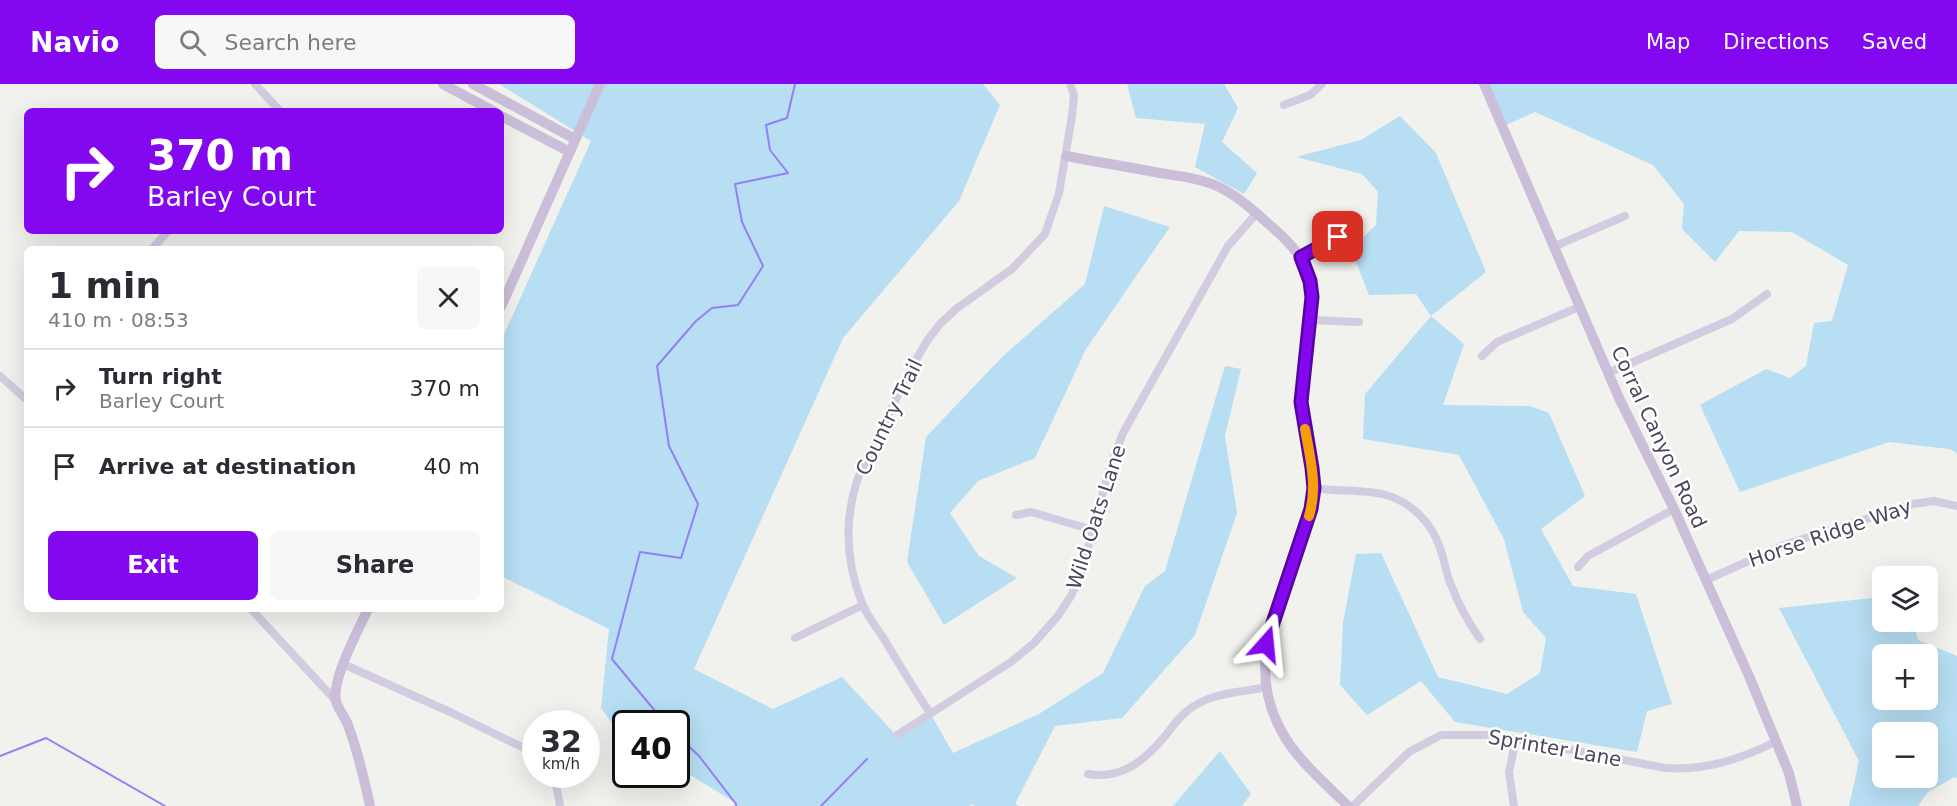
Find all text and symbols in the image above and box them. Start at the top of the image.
search box [155,15,575,69]
text: Navio [30,26,119,59]
icon: search [176,26,209,59]
text: Search here [224,30,357,55]
text: Map [1646,30,1690,54]
text: Directions [1723,30,1829,54]
text: Saved [1862,30,1927,54]
text: 370 m [147,131,293,180]
icon: right [48,132,126,210]
text: Barley Court [147,181,316,212]
pin [1312,211,1363,262]
icon: arrive [1321,220,1354,253]
text: 1 min [48,265,161,306]
button: close [417,266,480,329]
text: 410 m · 08:53 [48,308,189,332]
street label: Corral Canyon Road [1606,342,1712,532]
street label: Country Trail [850,355,928,479]
text: Turn right [99,364,222,389]
icon: right [48,372,81,405]
text: 370 m [410,376,480,401]
text: Barley Court [99,389,224,413]
street label: Wild Oats Lane [1061,442,1131,592]
icon: arrive [48,450,81,483]
text: Arrive at destination [99,454,356,479]
text: 40 m [424,454,480,479]
street label: Horse Ridge Way [1745,494,1915,572]
button: Exit [48,531,258,600]
button: Share [270,531,480,600]
map controls [1872,566,1938,788]
button: layers [1872,566,1938,632]
position arrow [1234,612,1298,676]
button: + [1872,644,1938,710]
speed limit sign: 40 [612,710,690,788]
button: − [1872,722,1938,788]
text: 32 [540,724,582,759]
street label: Sprinter Lane [1486,724,1624,772]
text: km/h [542,755,580,773]

